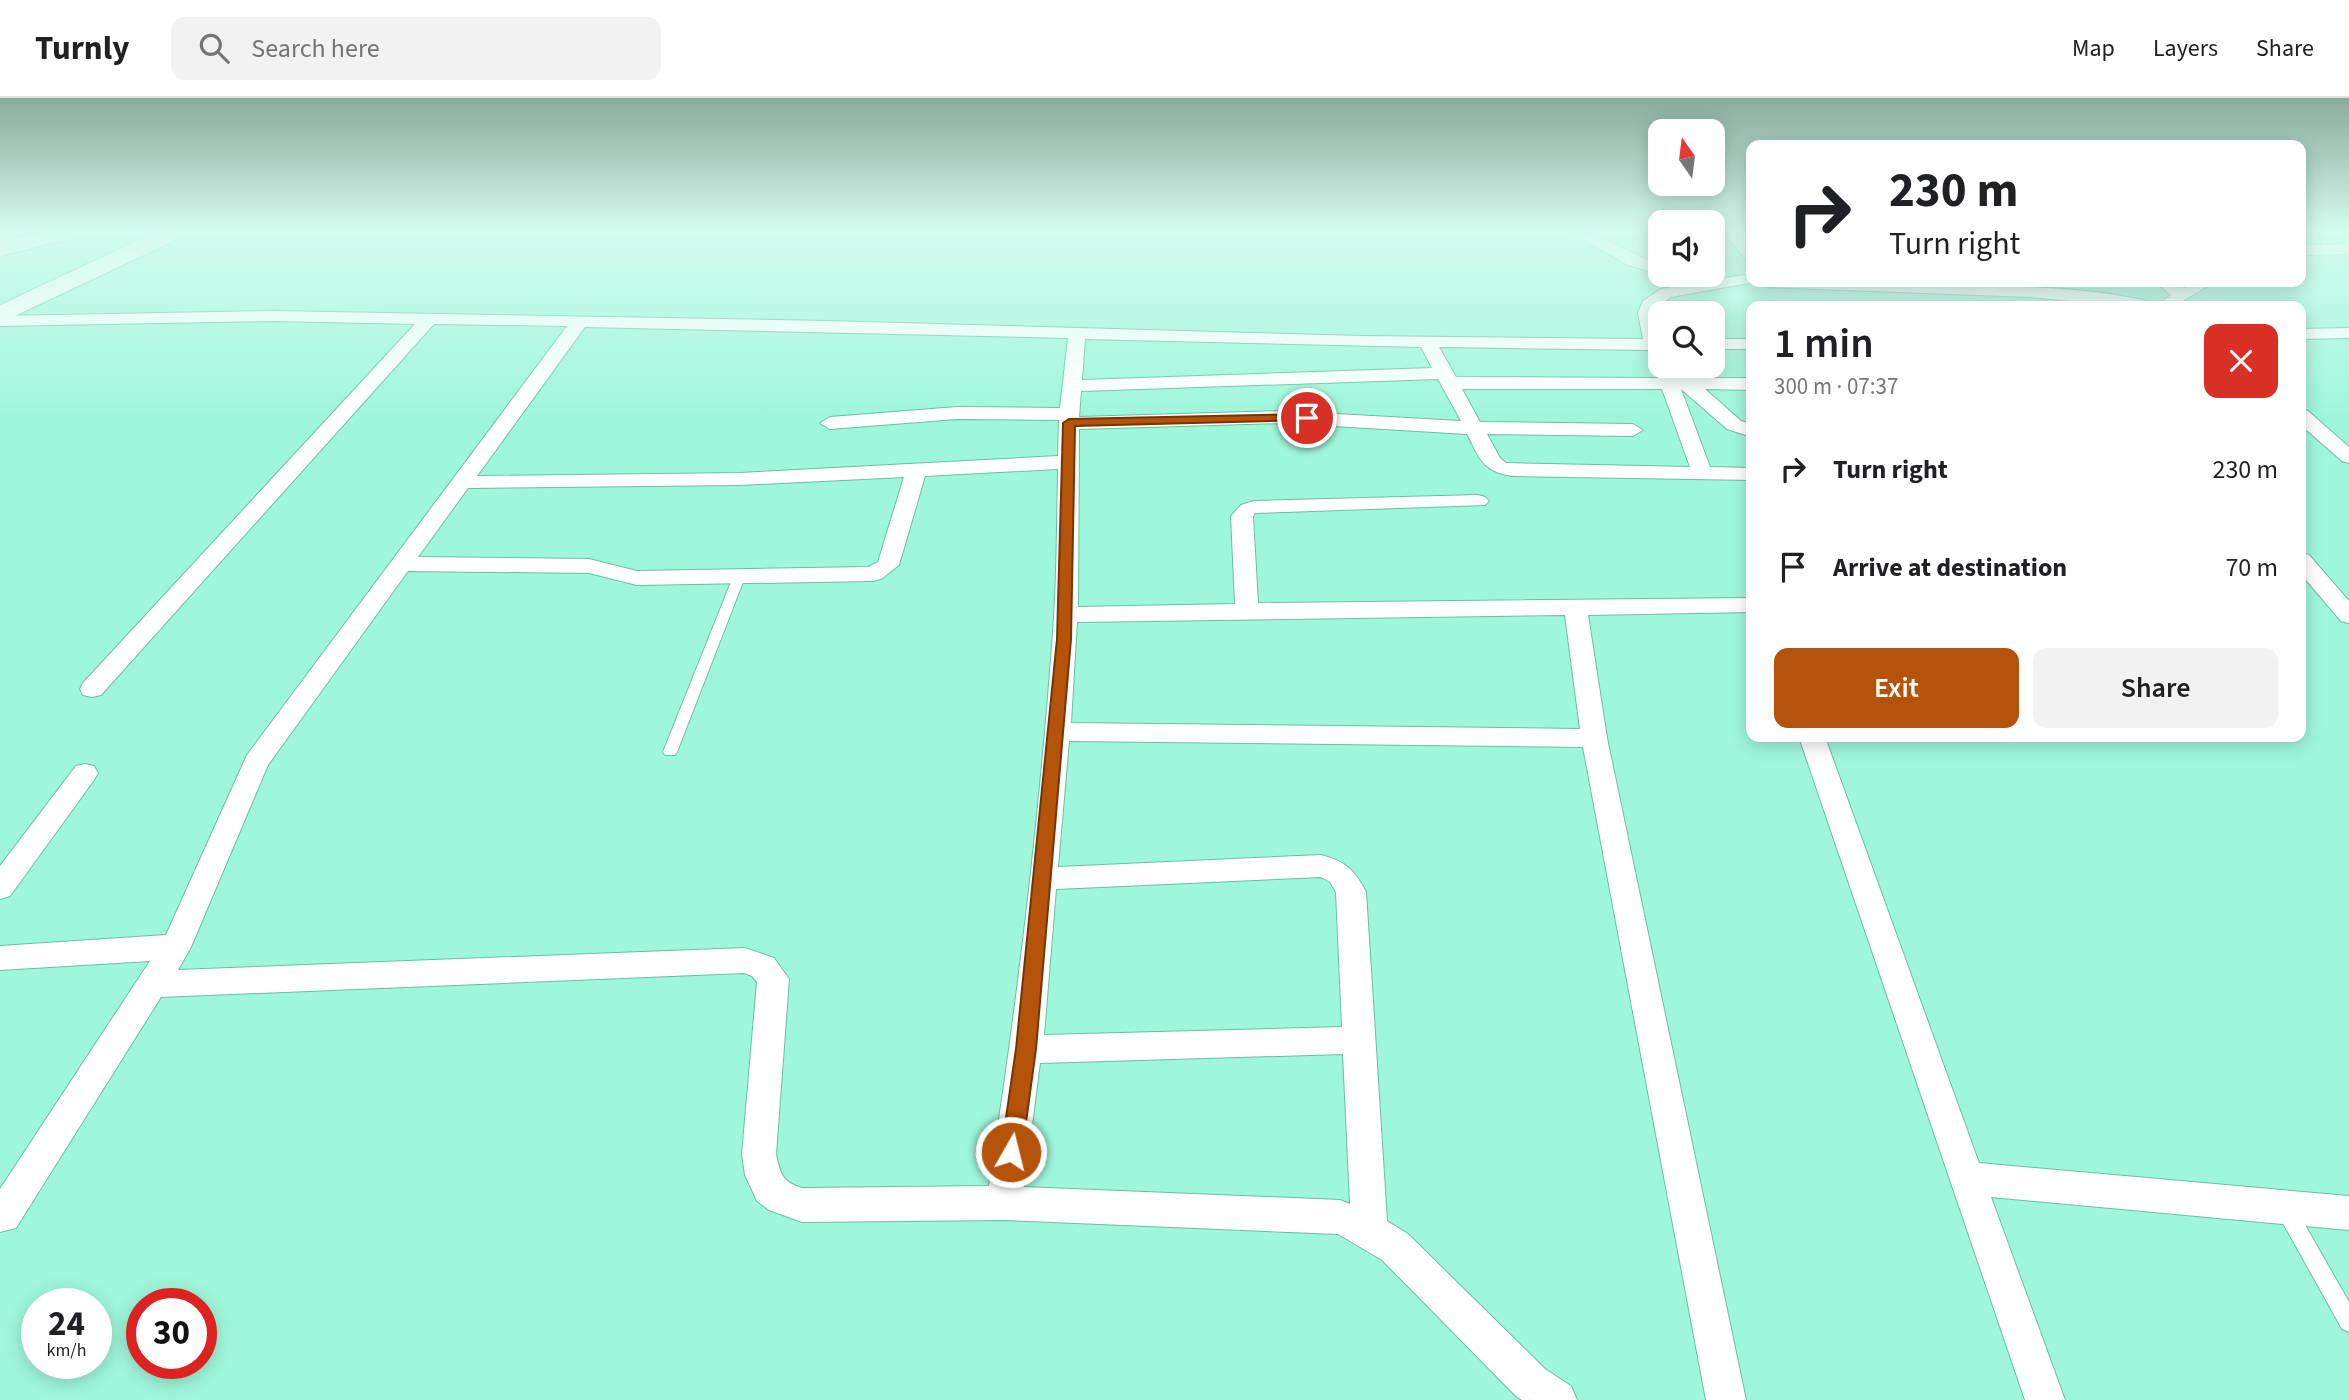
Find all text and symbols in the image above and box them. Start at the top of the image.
search box [171,17,661,80]
text: Turnly [35,25,129,72]
icon: search [195,29,233,67]
text: Search here [251,30,380,67]
text: Map [2072,31,2115,66]
text: Layers [2153,31,2218,66]
text: Share [2256,31,2314,66]
north arrow [1648,119,1726,196]
map controls [1648,119,1725,378]
text: 230 m [1889,156,2018,226]
icon: right [1774,168,1865,259]
button: sound [1648,210,1725,287]
text: Turn right [1889,221,2020,267]
button: search [1648,301,1725,378]
text: 1 min [1774,314,1874,374]
button: close [2204,324,2278,398]
text: 300 m · 07:37 [1774,370,1898,403]
pin [1277,388,1337,448]
icon: arrive [1288,399,1326,437]
icon: right [1774,450,1812,488]
text: Turn right [1833,451,1948,488]
text: 230 m [2212,451,2278,488]
icon: arrive [1774,548,1812,586]
text: Arrive at destination [1833,549,2067,586]
text: 70 m [2225,549,2278,586]
button: Exit [1774,648,2019,728]
button: Share [2033,648,2278,728]
position arrow [974,1115,1048,1189]
speed limit sign: 30 [126,1288,217,1379]
text: 24 [48,1299,85,1349]
text: km/h [47,1338,86,1363]

